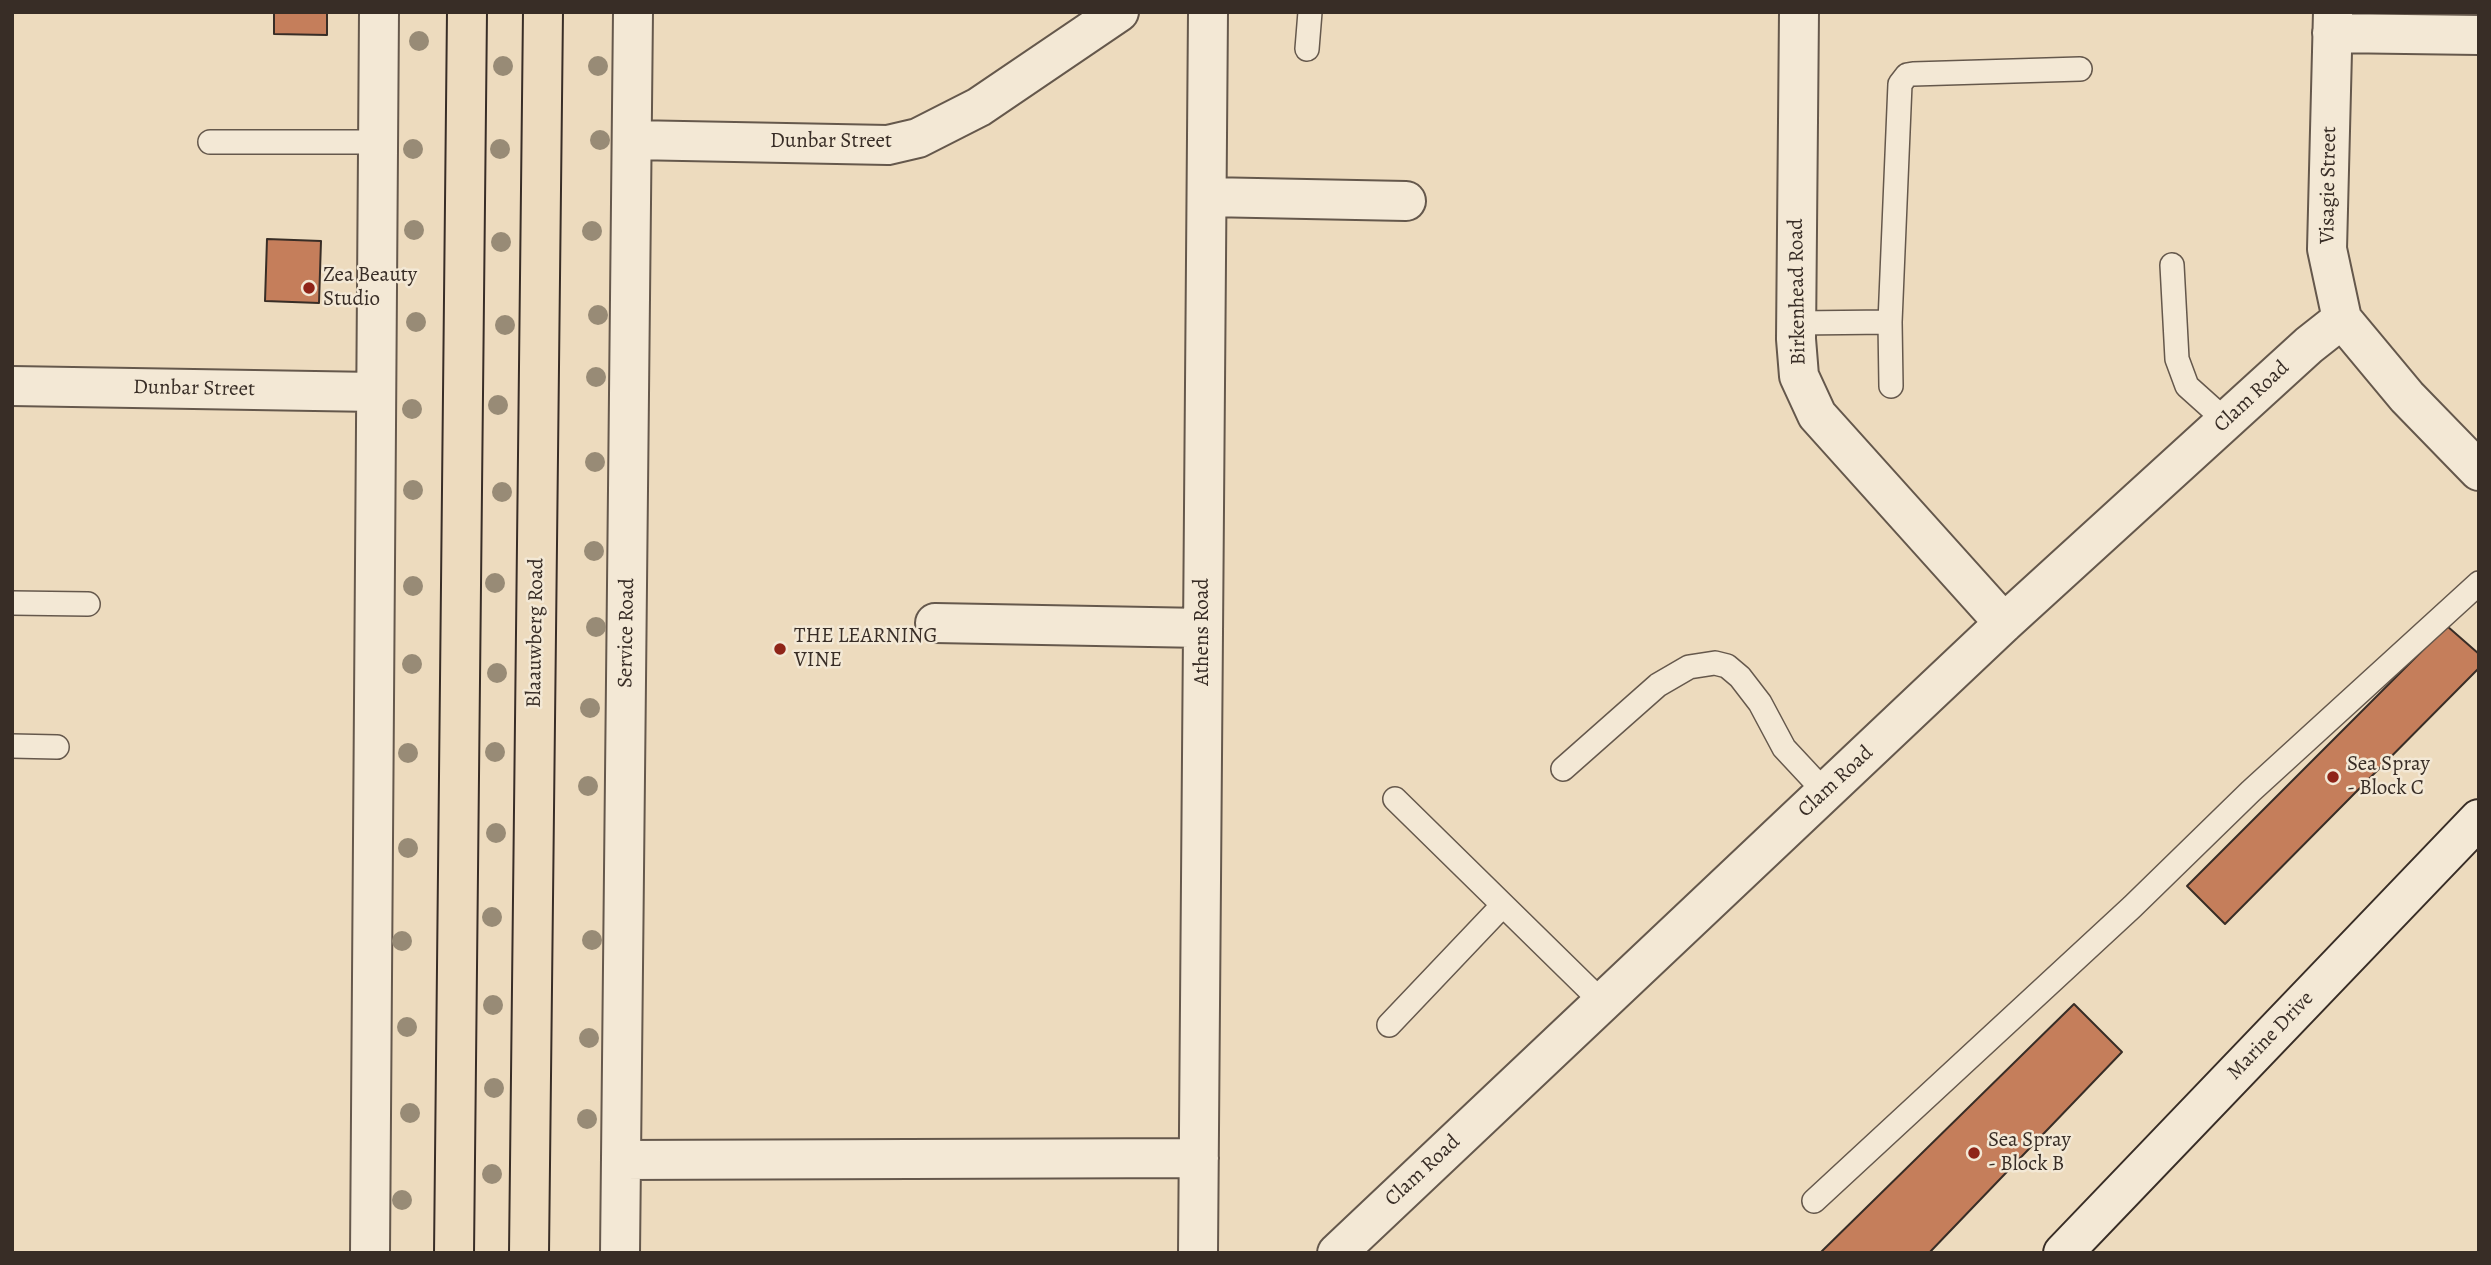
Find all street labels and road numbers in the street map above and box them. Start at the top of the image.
street label: Visagie Street [2315,126,2343,244]
street label: Dunbar Street [770,129,892,155]
street label: Birkenhead Road [1784,218,1812,366]
street label: Clam Road [2209,356,2295,438]
street label: Dunbar Street [133,375,255,403]
street label: Blaauwberg Road [522,558,550,708]
street label: Service Road [613,578,641,688]
street label: Athens Road [1190,578,1216,686]
street label: Clam Road [1793,741,1879,823]
street label: Marine Drive [2222,986,2320,1086]
street label: Clam Road [1380,1130,1466,1212]

